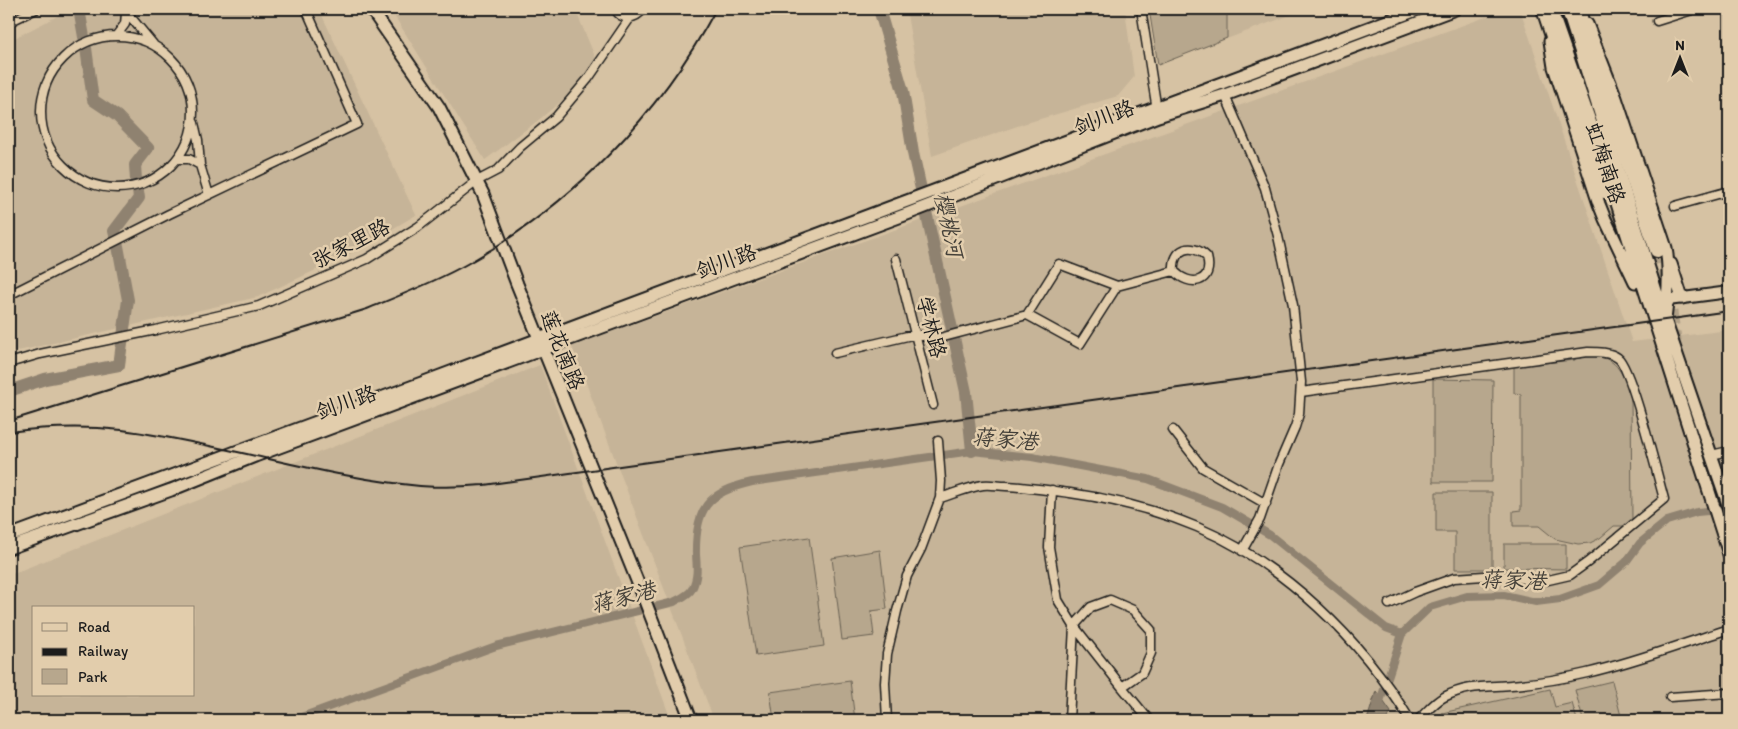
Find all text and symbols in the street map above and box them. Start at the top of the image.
north arrow [1656,32,1706,82]
text: N [1675,37,1685,54]
street label: 剑川路 [1070,94,1138,140]
street label: 虹梅南路 [1581,119,1631,207]
water label: 樱桃河 [929,190,970,263]
street label: 张家里路 [308,213,394,273]
street label: 剑川路 [692,238,760,284]
street label: 学林路 [912,293,952,361]
street label: 莲花南路 [536,306,590,394]
street label: 剑川路 [312,379,380,425]
water label: 蒋家港 [971,423,1041,455]
water label: 蒋家港 [1480,565,1548,595]
water label: 蒋家港 [588,575,660,618]
legend [32,606,195,696]
text: Road [78,618,111,636]
text: Railway [78,642,128,660]
text: Park [78,668,108,686]

